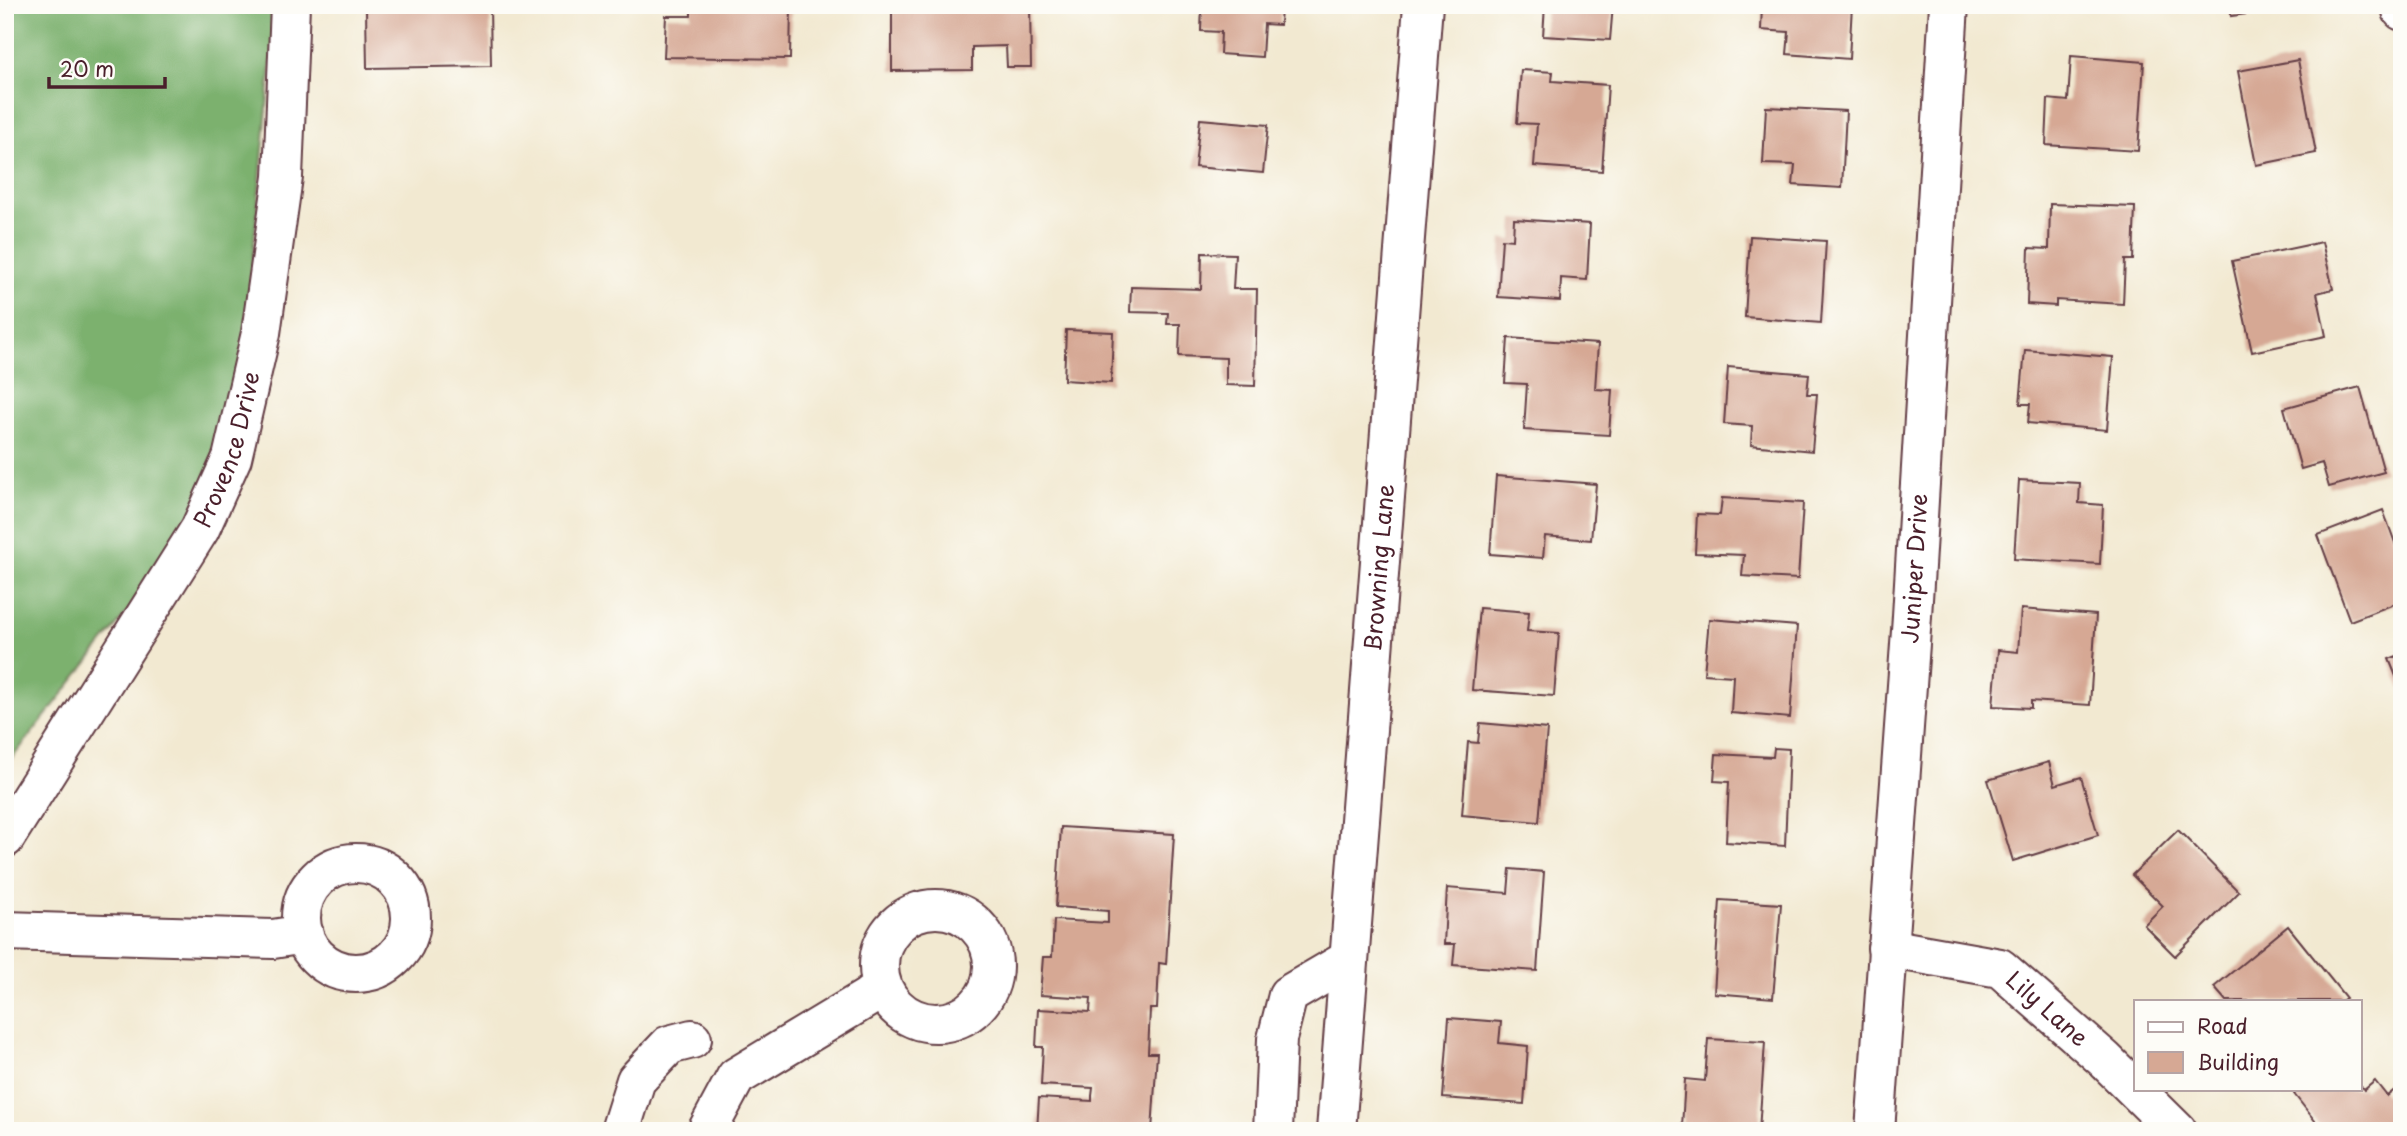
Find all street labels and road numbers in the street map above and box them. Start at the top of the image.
street label: Provence Drive [184,368,268,533]
street label: Browning Lane [1354,483,1402,653]
street label: Juniper Drive [1891,492,1935,644]
street label: Lily Lane [1999,962,2097,1054]

